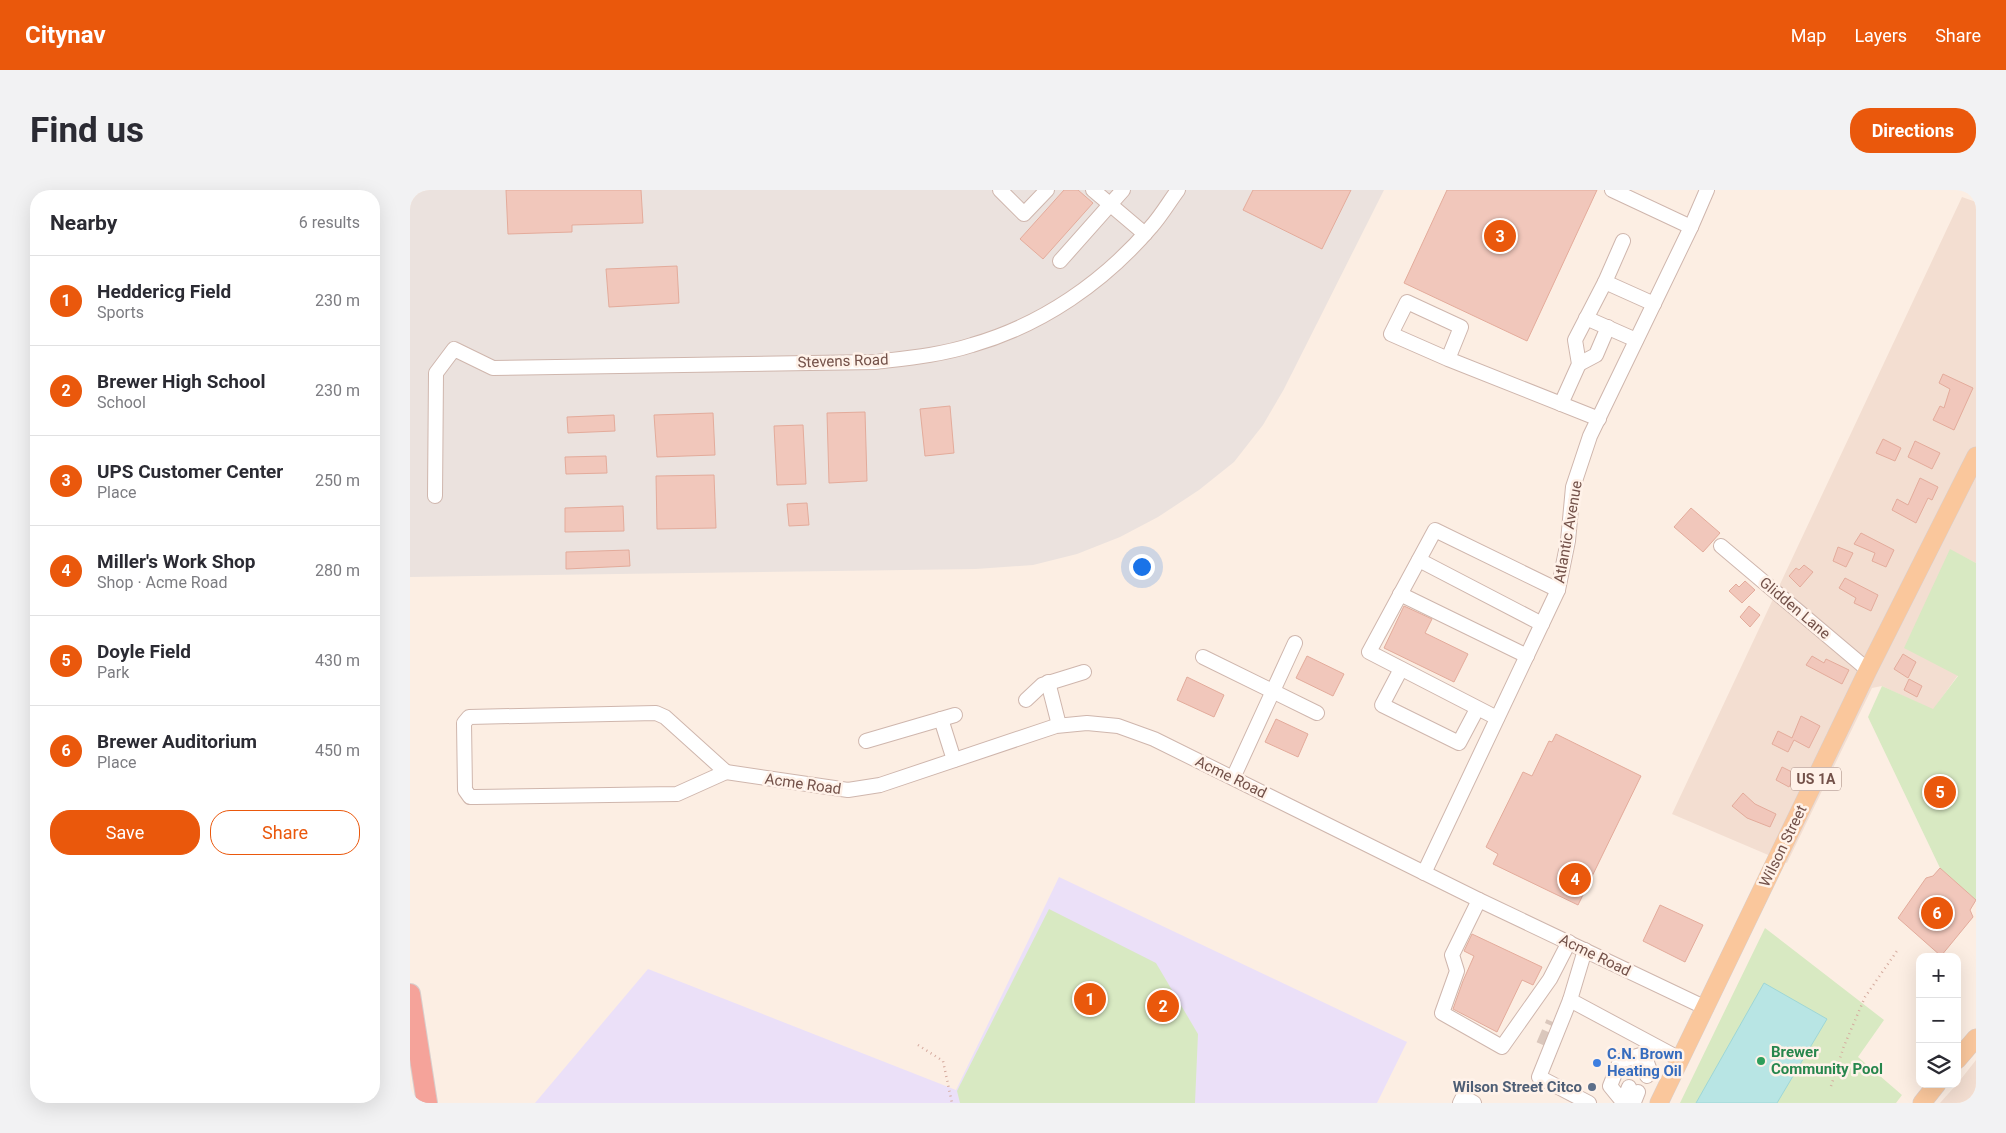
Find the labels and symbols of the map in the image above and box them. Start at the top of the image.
pin: 3 [1484,217,1516,255]
street label: Stevens Road [797,350,889,372]
street label: Atlantic Avenue [1550,479,1586,585]
your location [1129,554,1155,580]
street label: Glidden Lane [1756,573,1834,643]
street label: Acme Road [1193,752,1269,802]
road number: US 1A [1791,768,1841,790]
street label: Acme Road [764,770,842,798]
pin: 5 [1924,773,1956,811]
street label: Wilson Street [1756,802,1811,890]
pin: 4 [1559,860,1591,898]
pin: 6 [1921,894,1953,932]
street label: Acme Road [1557,930,1633,980]
pin: 1 [1074,980,1106,1018]
pin: 2 [1147,987,1179,1025]
place label: Brewer Community Pool [1771,1043,1883,1078]
place label: C.N. Brown Heating Oil [1607,1045,1683,1080]
marker: Brewer Community Pool [1755,1055,1767,1067]
marker: C.N. Brown Heating Oil [1591,1057,1603,1069]
place label: Wilson Street Citco [1453,1078,1582,1096]
marker: Wilson Street Citco [1586,1081,1598,1093]

